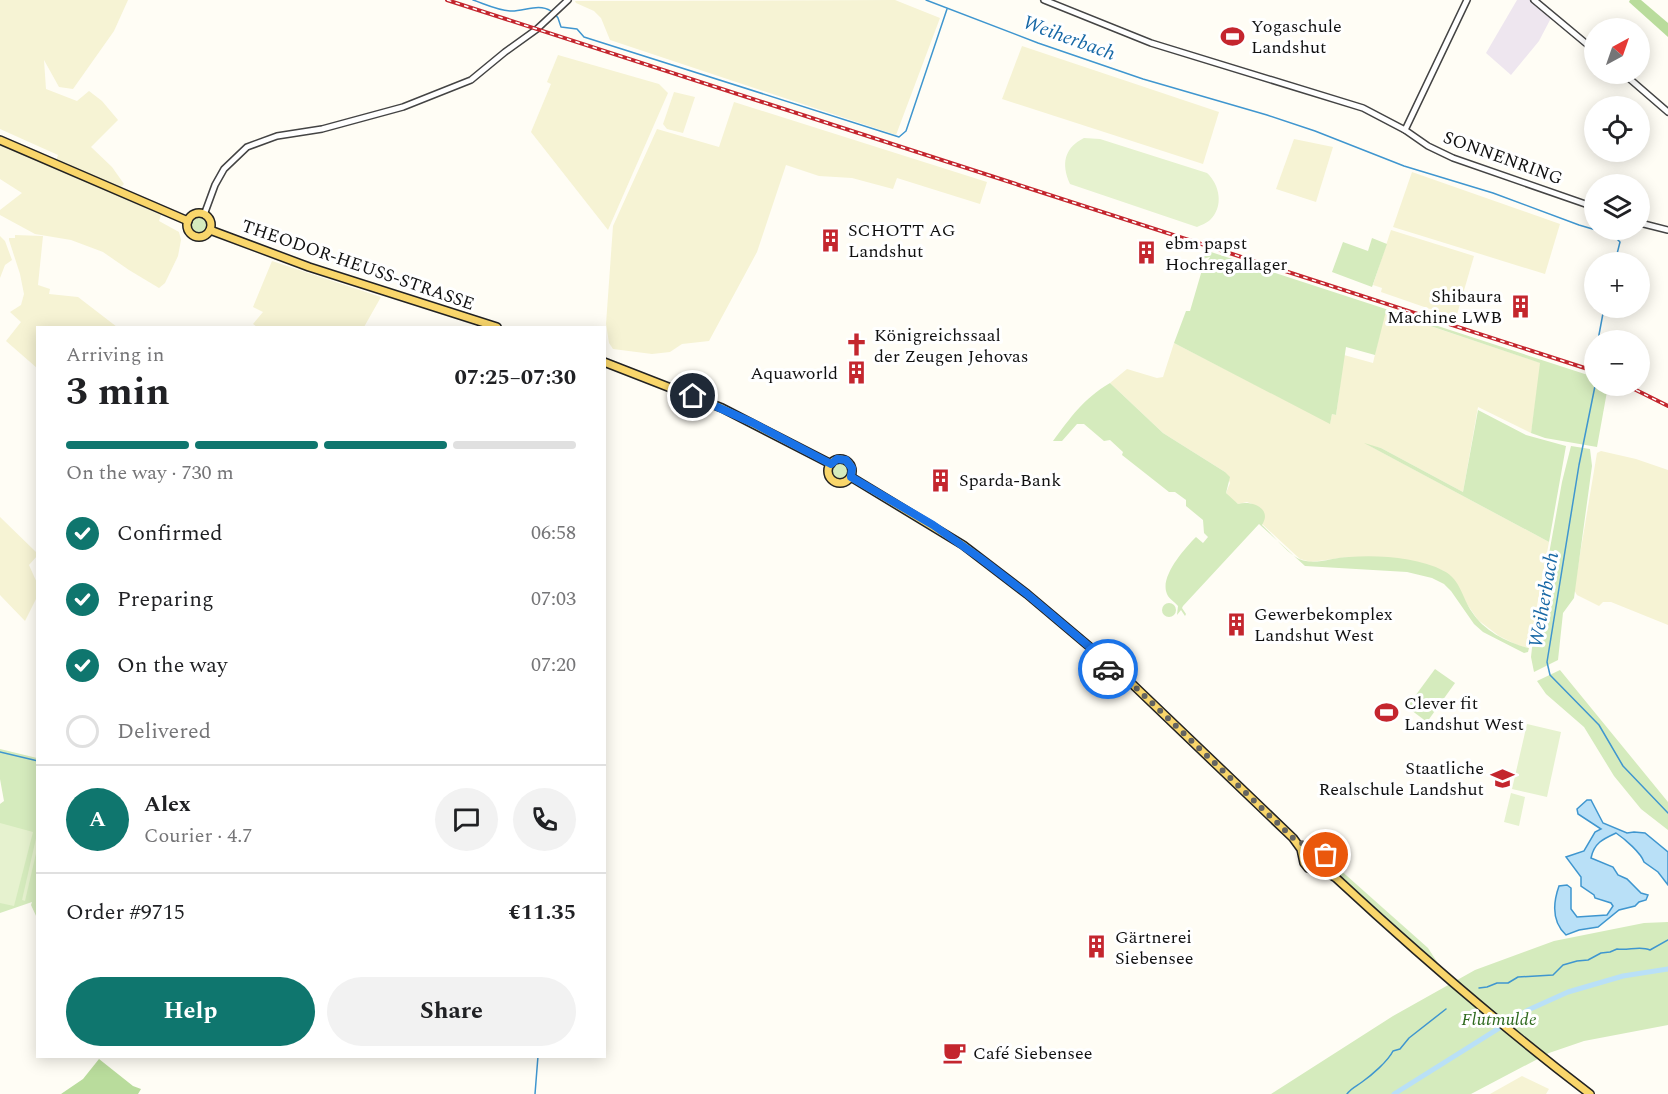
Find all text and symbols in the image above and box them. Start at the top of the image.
water label: Weiherbach [1018,7,1120,69]
place label: Yogaschule Landshut [1251,13,1342,61]
north arrow [1584,18,1650,84]
map controls [1584,18,1650,396]
sports icon: Yogaschule Landshut [1220,23,1246,49]
button: locate [1584,96,1650,162]
street label: SONNENRING [1439,124,1567,192]
button: layers [1584,174,1650,240]
street label: THEODOR-HEUSS-STRASSE [238,212,478,318]
place label: SCHOTT AG Landshut [848,217,955,265]
building icon: SCHOTT AG Landshut [817,227,843,253]
place label: ebm papst Hochregallager [1165,230,1288,278]
building icon: ebm papst Hochregallager [1134,240,1160,266]
button: + [1584,252,1650,318]
place label: Shibaura Machine LWB [1387,283,1502,331]
building icon: Shibaura Machine LWB [1507,293,1533,319]
place label: Königreichssaal der Zeugen Jehovas [874,322,1029,370]
button: − [1584,330,1650,396]
church icon: Königreichssaal der Zeugen Jehovas [843,332,869,358]
text: Arriving in [66,340,164,370]
place label: Aquaworld [750,360,838,387]
building icon: Aquaworld [843,360,869,386]
text: 07:25–07:30 [454,361,576,394]
text: 3 min [66,363,170,422]
pin [667,370,718,421]
icon: home [676,379,709,412]
text: On the way · 730 m [66,458,234,488]
building icon: Sparda-Bank [928,467,954,493]
place label: Sparda-Bank [959,467,1061,494]
icon: check [66,517,99,550]
text: Confirmed [117,517,223,550]
text: 06:58 [531,518,576,548]
water label: Weiherbach [1521,550,1567,650]
icon: check [66,583,99,616]
text: Preparing [117,583,214,616]
text: 07:03 [531,584,576,614]
place label: Gewerbekomplex Landshut West [1254,601,1393,649]
building icon: Gewerbekomplex Landshut West [1223,611,1249,637]
courier [1078,639,1138,699]
icon: check [66,649,99,682]
text: On the way [117,649,228,682]
text: 07:20 [531,650,576,680]
icon: car [1092,653,1125,686]
place label: Clever fit Landshut West [1404,690,1524,738]
sports icon: Clever fit Landshut West [1373,700,1399,726]
text: Delivered [117,715,211,748]
place label: Staatliche Realschule Landshut [1318,755,1484,803]
school or university icon: Staatliche Realschule Landshut [1489,765,1515,791]
text: Alex [144,788,191,821]
button: chat [435,788,498,851]
button: phone [513,788,576,851]
text: A [89,803,106,836]
text: Courier · 4.7 [144,821,252,851]
pin [1300,829,1351,880]
icon: bag [1309,838,1342,871]
text: Order #9715 [66,896,185,929]
text: €11.35 [508,896,576,929]
place label: Gärtnerei Siebensee [1115,924,1193,972]
building icon: Gärtnerei Siebensee [1084,934,1110,960]
button: Help [66,977,315,1046]
button: Share [327,977,576,1046]
park label: Flutmulde [1461,1006,1537,1033]
cafe icon: Café Siebensee [942,1040,968,1066]
place label: Café Siebensee [973,1040,1093,1067]

